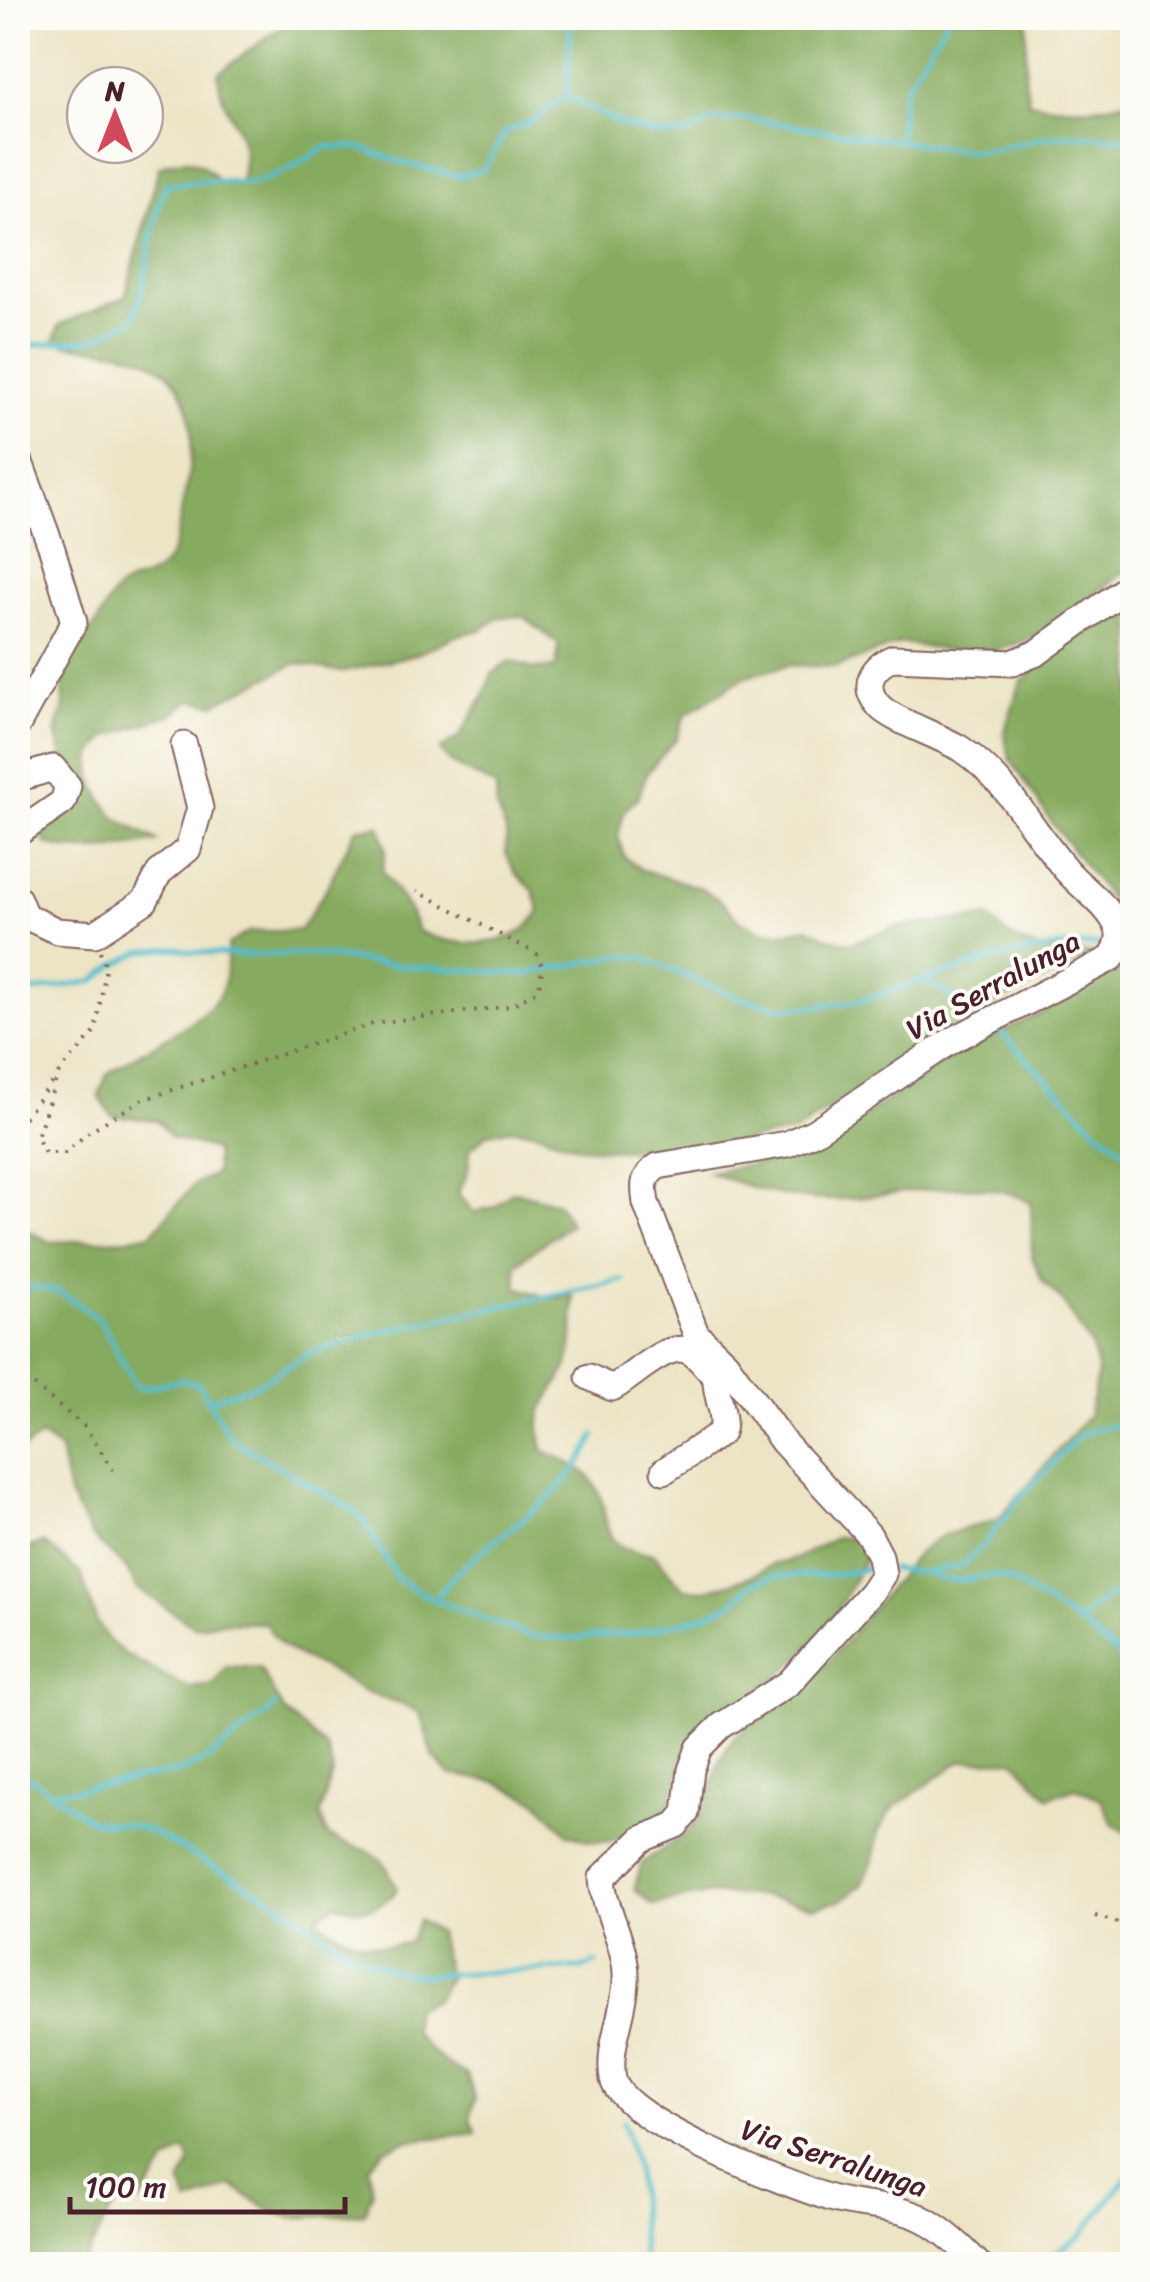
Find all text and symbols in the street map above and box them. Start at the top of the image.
north arrow [65,65,165,165]
text: N [104,66,125,115]
street label: Via Serralunga [896,915,1090,1055]
street label: Via Serralunga [734,2103,934,2213]
scale bar [70,2152,345,2214]
text: 100 m [85,2160,167,2214]

